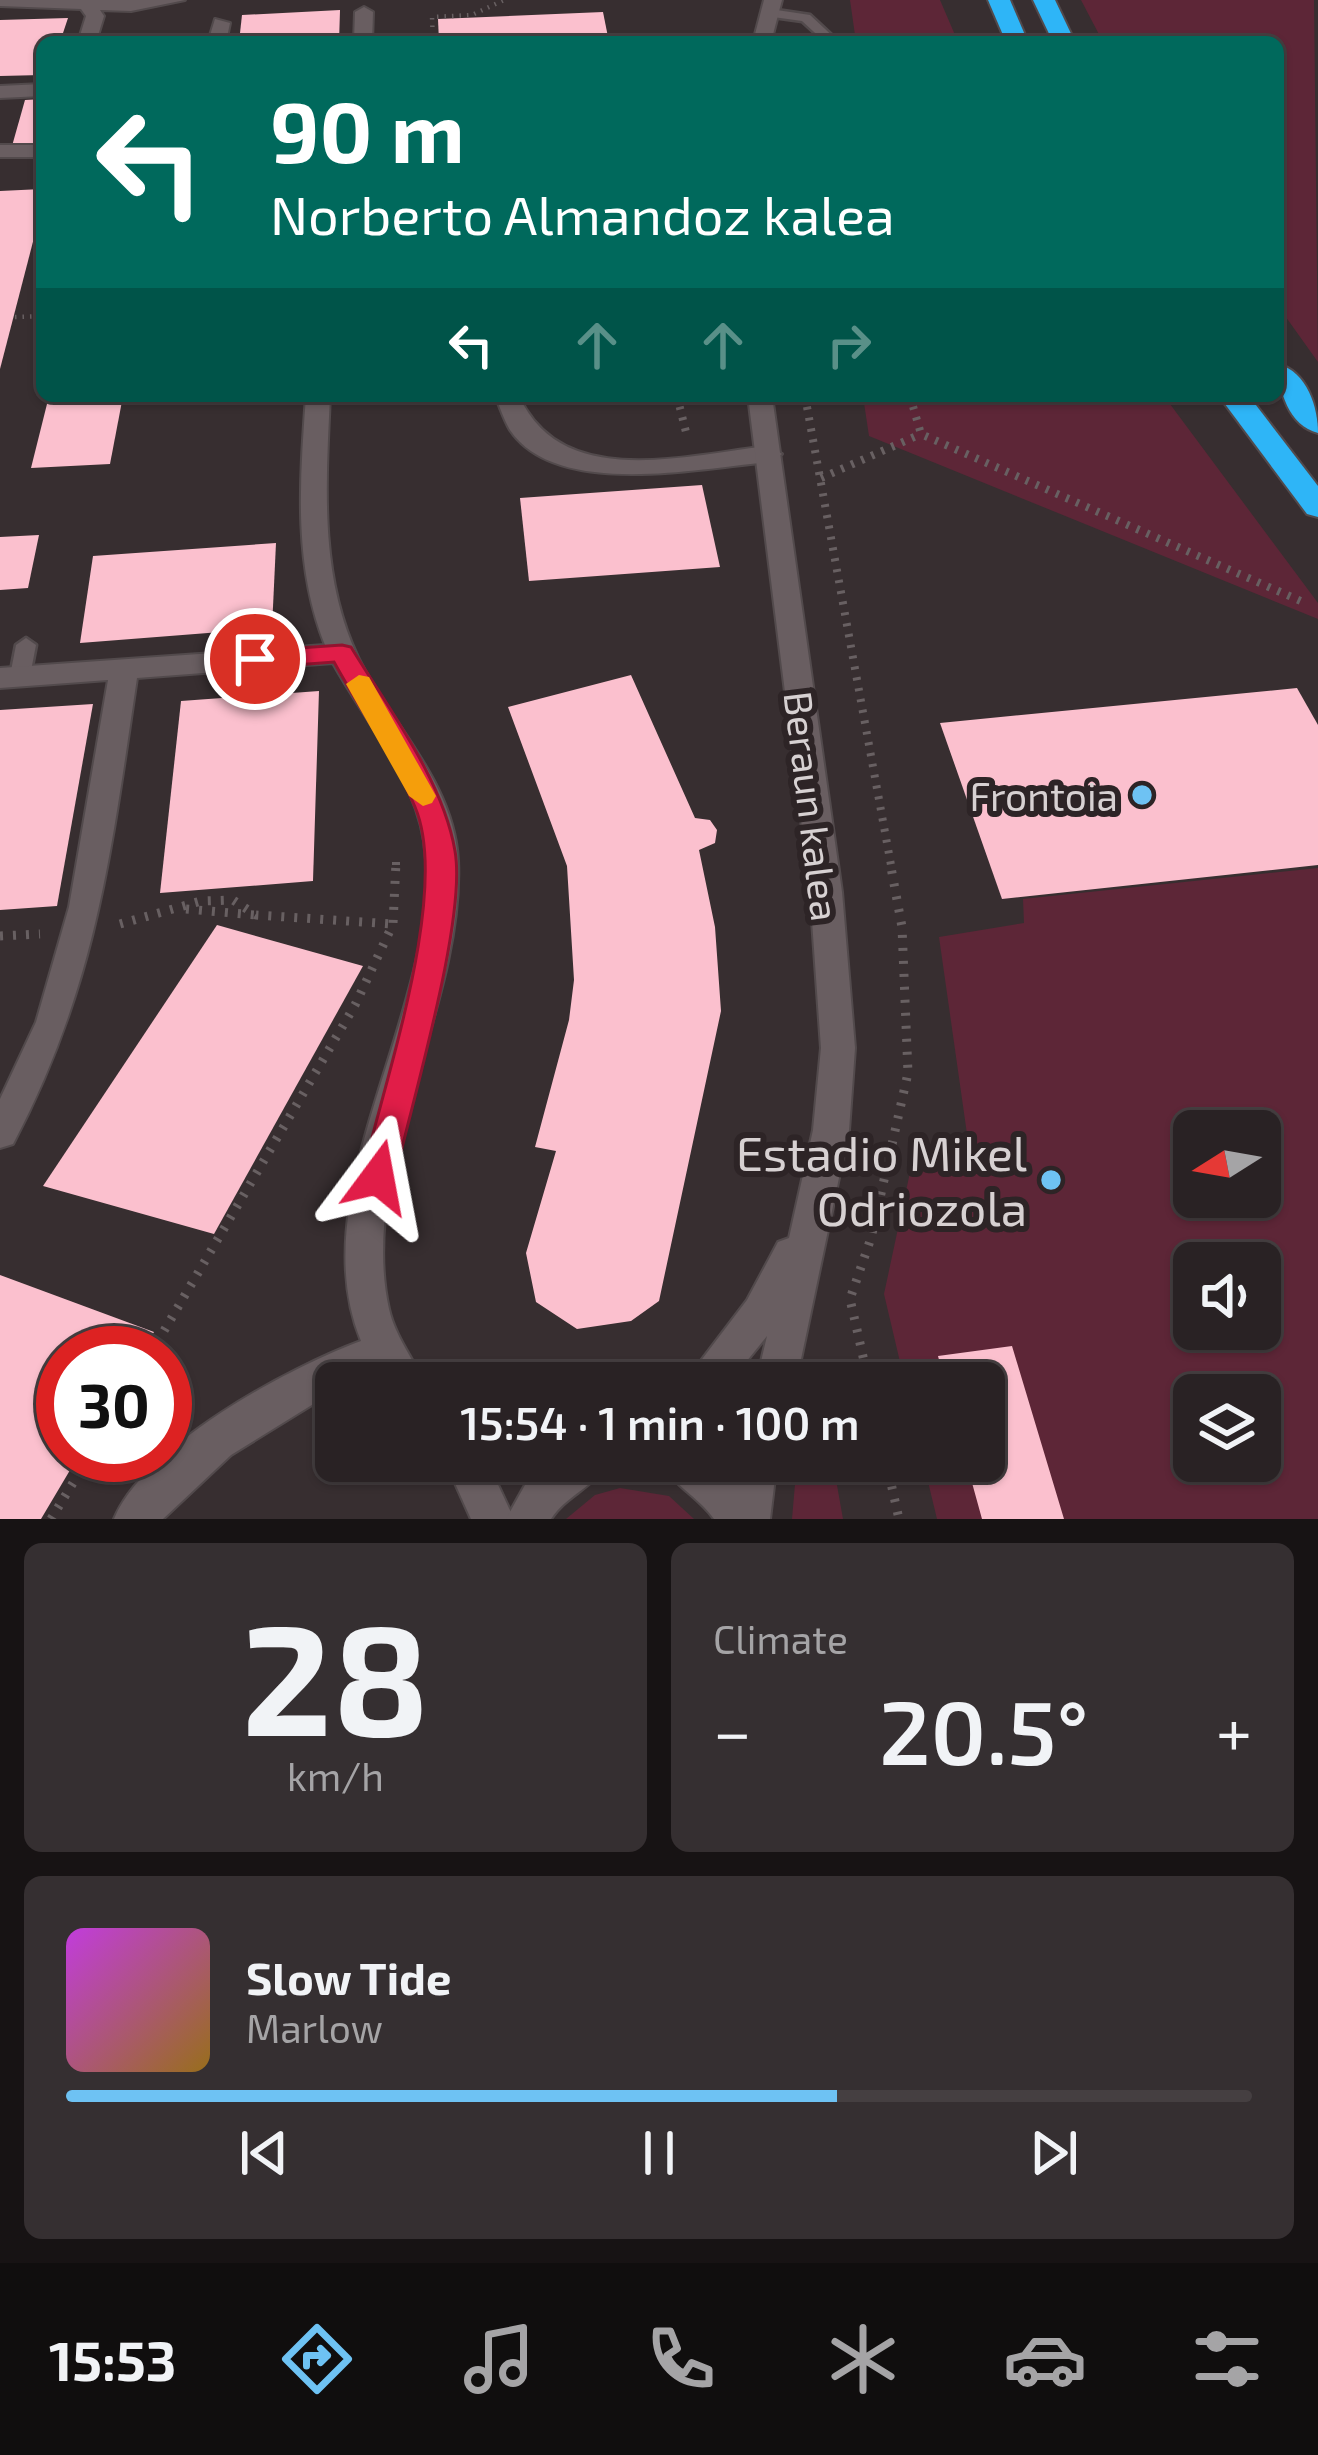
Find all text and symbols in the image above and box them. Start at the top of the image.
text: 90 m [270,79,465,180]
icon: left [72,84,228,240]
text: Norberto Almandoz kalea [270,181,895,246]
icon: left [438,312,504,378]
icon: ahead [564,312,630,378]
icon: ahead [690,312,756,378]
icon: right [816,312,882,378]
pin [204,608,306,710]
icon: arrive [222,626,288,692]
street label: Beraun kalea [776,689,850,923]
place label: Frontoia [970,772,1118,819]
marker: Frontoia [1129,782,1155,808]
north arrow [1173,1110,1281,1218]
map controls [1173,1110,1281,1482]
position arrow [315,1114,441,1240]
place label: Estadio Mikel Odriozola [736,1123,1027,1236]
marker: Estadio Mikel Odriozola [1038,1167,1064,1193]
button: sound [1173,1242,1281,1350]
speed limit sign: 30 [36,1326,192,1482]
button: layers [1173,1374,1281,1482]
text: 15:54 · 1 min · 100 m [460,1395,860,1449]
text: 28 [242,1580,429,1767]
text: Climate [713,1615,848,1662]
text: 20.5° [879,1675,1088,1783]
text: − [713,1690,752,1769]
text: + [1216,1690,1252,1769]
text: km/h [287,1752,384,1799]
text: Slow Tide [246,1950,451,2004]
text: Marlow [246,2004,383,2051]
icon: previous [231,2120,297,2186]
icon: pause [626,2120,692,2186]
icon: next [1021,2120,1087,2186]
icon: directions [275,2317,359,2401]
icon: music [457,2317,541,2401]
icon: phone [639,2317,723,2401]
icon: climate [821,2317,905,2401]
icon: car [1003,2317,1087,2401]
icon: filters [1185,2317,1269,2401]
text: 15:53 [49,2327,176,2392]

